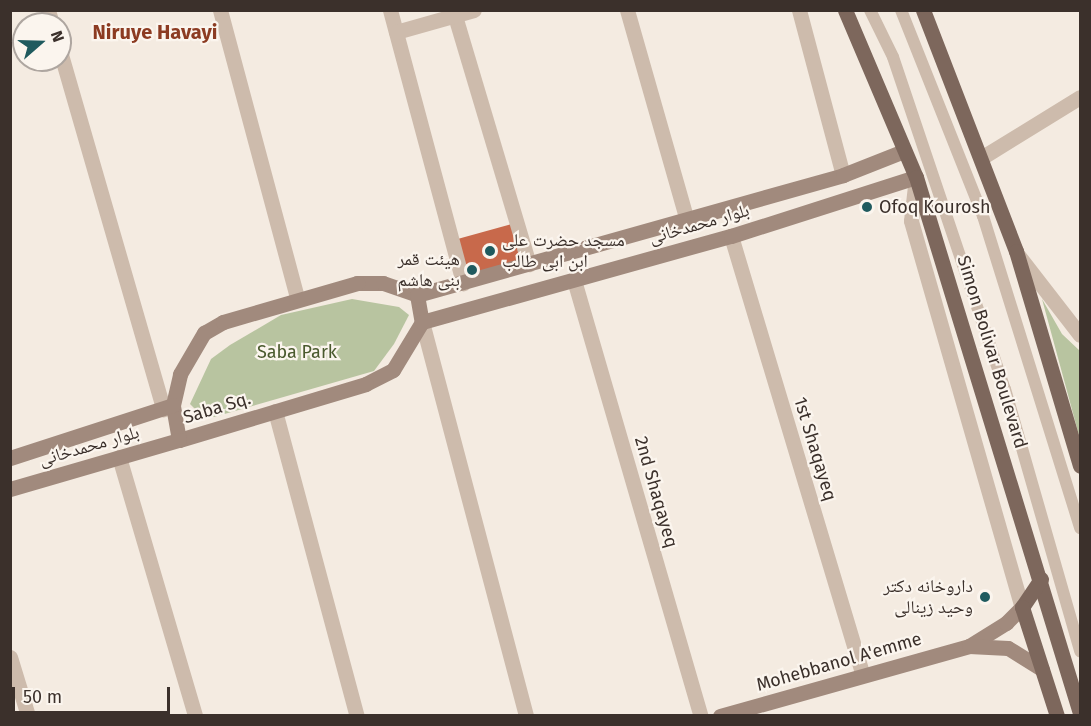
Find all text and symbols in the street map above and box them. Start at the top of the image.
north arrow [12,12,72,72]
district label: Niruye Havayi [93,20,217,44]
text: N [47,28,68,45]
place label: Ofoq Kourosh [879,196,991,218]
street label: بلوار محمدخانی [646,199,752,249]
marker: Ofoq Kourosh [860,200,874,214]
place label: مسجد حضرت علی ابن ابی طالب [502,230,625,272]
marker: مسجد حضرت علی ابن ابی طالب [483,244,497,258]
place label: هیئت قمر بنی هاشم [397,249,460,292]
street label: Simon Bolivar Boulevard [952,253,1032,451]
marker: هیئت قمر بنی هاشم [465,263,479,277]
park label: Saba Park [257,341,337,363]
street label: Saba Sq. [181,388,253,428]
street label: 1st Shaqayeq [789,395,841,503]
street label: بلوار محمدخانی [36,421,142,471]
street label: 2nd Shaqayeq [630,434,682,550]
place label: داروخانه دکتر وحید زینالی [883,576,973,618]
marker: داروخانه دکتر وحید زینالی [978,590,992,604]
street label: Mohebbanol A'emme [754,628,924,696]
scale bar [15,675,172,713]
text: 50 m [23,686,62,708]

